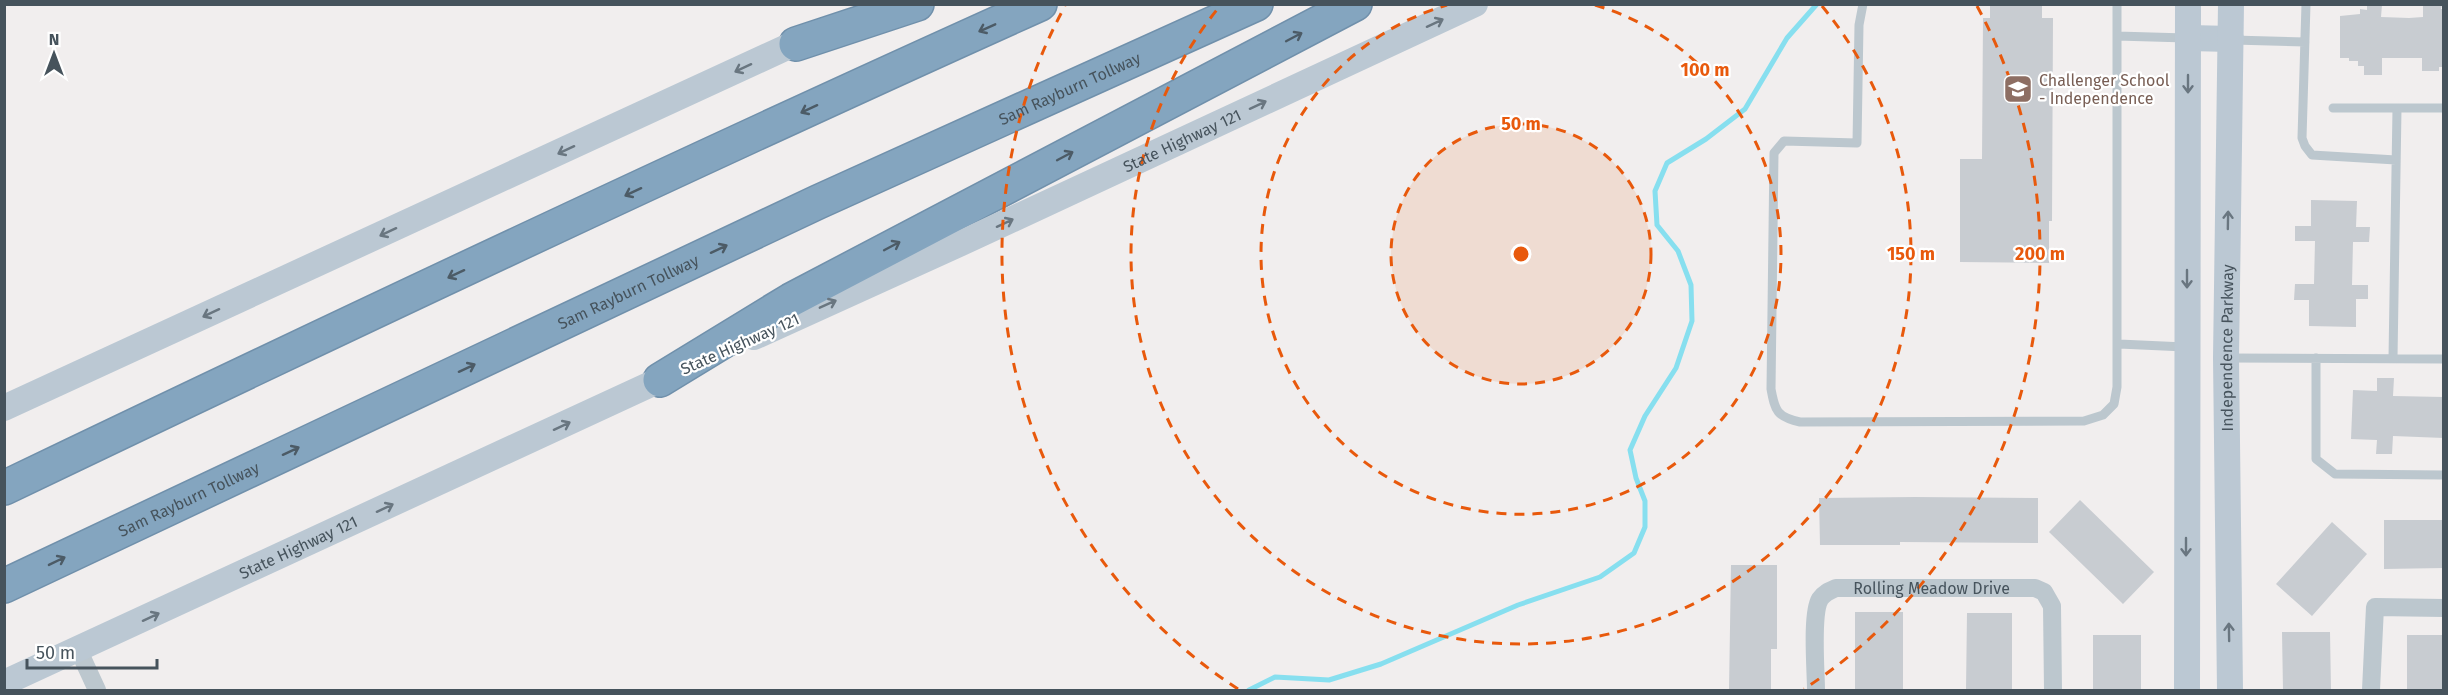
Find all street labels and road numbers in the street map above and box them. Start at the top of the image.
street label: Sam Rayburn Tollway [996,48,1144,129]
street label: State Highway 121 [1120,105,1244,176]
street label: Sam Rayburn Tollway [554,250,702,333]
street label: Independence Parkway [2216,264,2237,432]
street label: State Highway 121 [678,309,802,379]
street label: Sam Rayburn Tollway [115,458,262,540]
street label: State Highway 121 [236,512,360,583]
street label: Rolling Meadow Drive [1853,579,2010,598]

